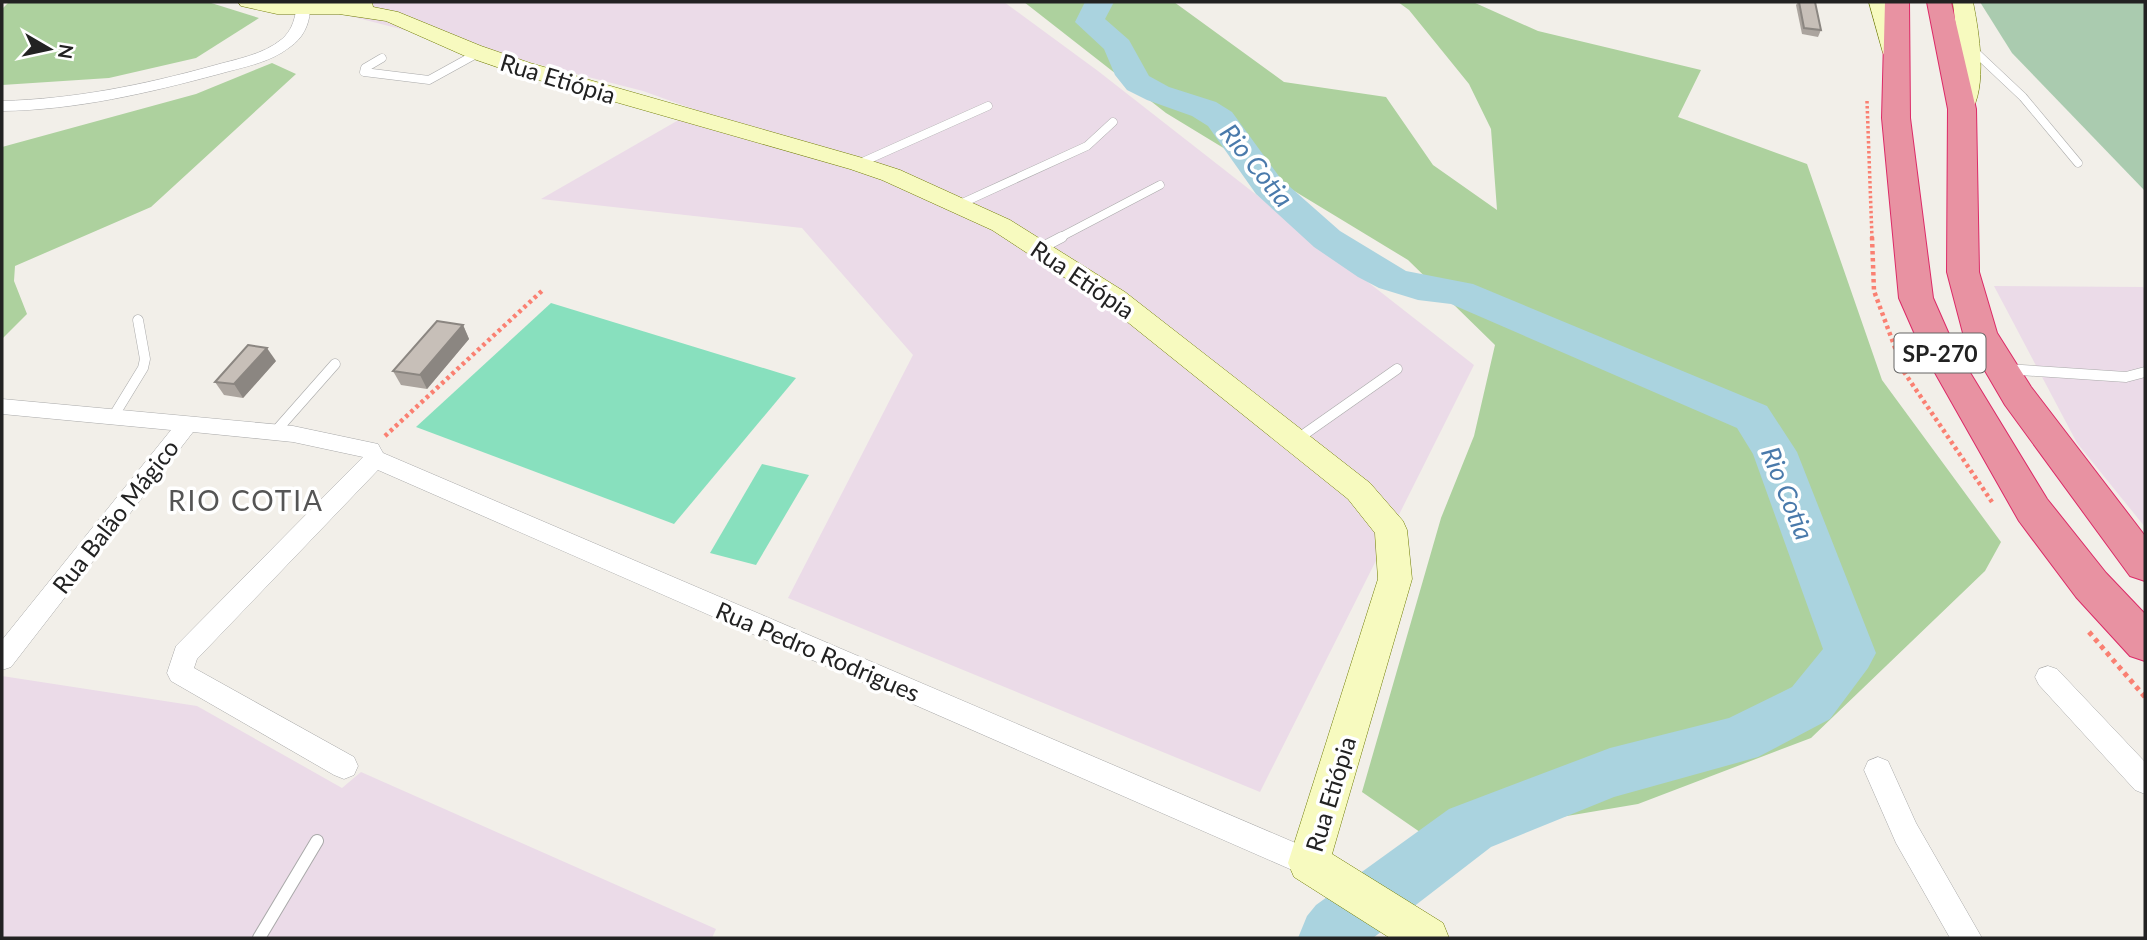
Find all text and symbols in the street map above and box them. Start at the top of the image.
north arrow [14,14,84,84]
text: N [54,43,79,61]
street label: Rua Etiópia [497,47,619,109]
water label: Rio Cotia [1214,117,1300,213]
street label: Rua Etiópia [1026,234,1140,324]
road number: SP-270 [1895,334,1986,372]
street label: Rua Balão Mágico [46,433,184,599]
water label: Rio Cotia [1755,442,1821,544]
district label: RIO COTIA [168,483,324,517]
street label: Rua Pedro Rodrigues [712,595,924,707]
street label: Rua Etiópia [1299,733,1361,855]

